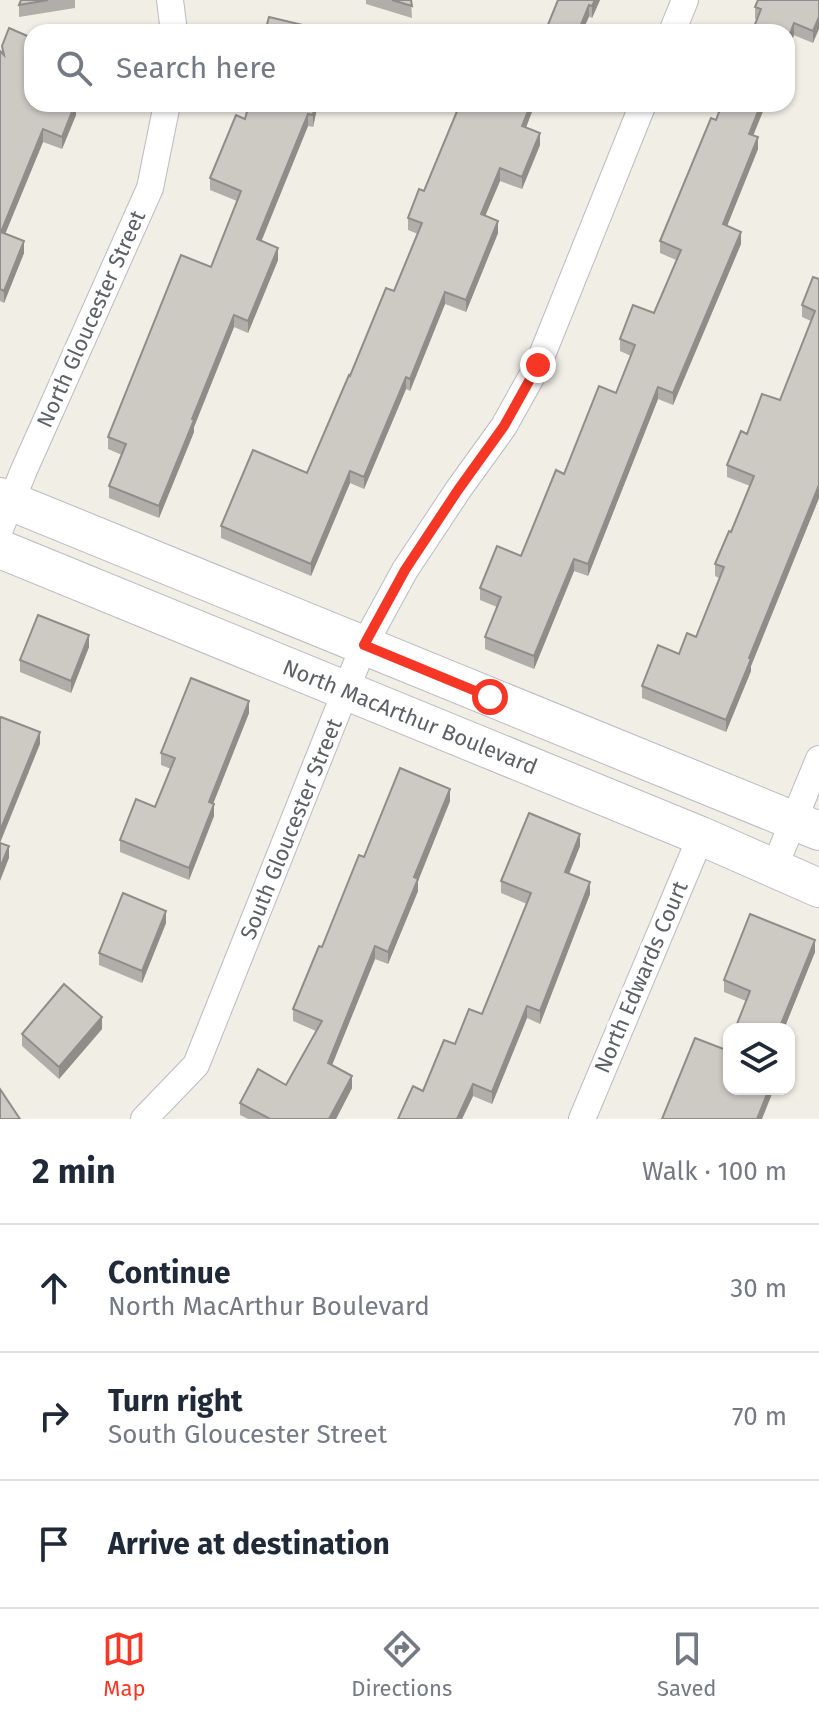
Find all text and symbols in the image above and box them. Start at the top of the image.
search box [24,24,795,112]
icon: search [52,46,96,90]
text: Search here [116,50,276,86]
street label: North Gloucester Street [31,206,151,432]
route end [520,347,556,383]
street label: North MacArthur Boulevard [279,653,541,781]
route start [472,679,508,715]
street label: South Gloucester Street [234,714,348,944]
street label: North Edwards Court [588,877,694,1077]
map controls [723,1023,795,1095]
button: layers [723,1023,795,1095]
text: 2 min [32,1151,116,1192]
text: Walk · 100 m [642,1156,787,1187]
text: Continue [108,1255,231,1291]
icon: ahead [32,1266,76,1310]
text: 30 m [730,1273,787,1304]
text: North MacArthur Boulevard [108,1291,430,1322]
text: Turn right [108,1383,243,1419]
icon: right [32,1394,76,1438]
text: 70 m [732,1401,787,1432]
text: South Gloucester Street [108,1419,387,1450]
icon: arrive [32,1522,76,1566]
text: Arrive at destination [108,1526,390,1562]
tab: Map [102,1627,146,1702]
tab: Directions [351,1627,452,1702]
tab: Saved [657,1627,717,1702]

